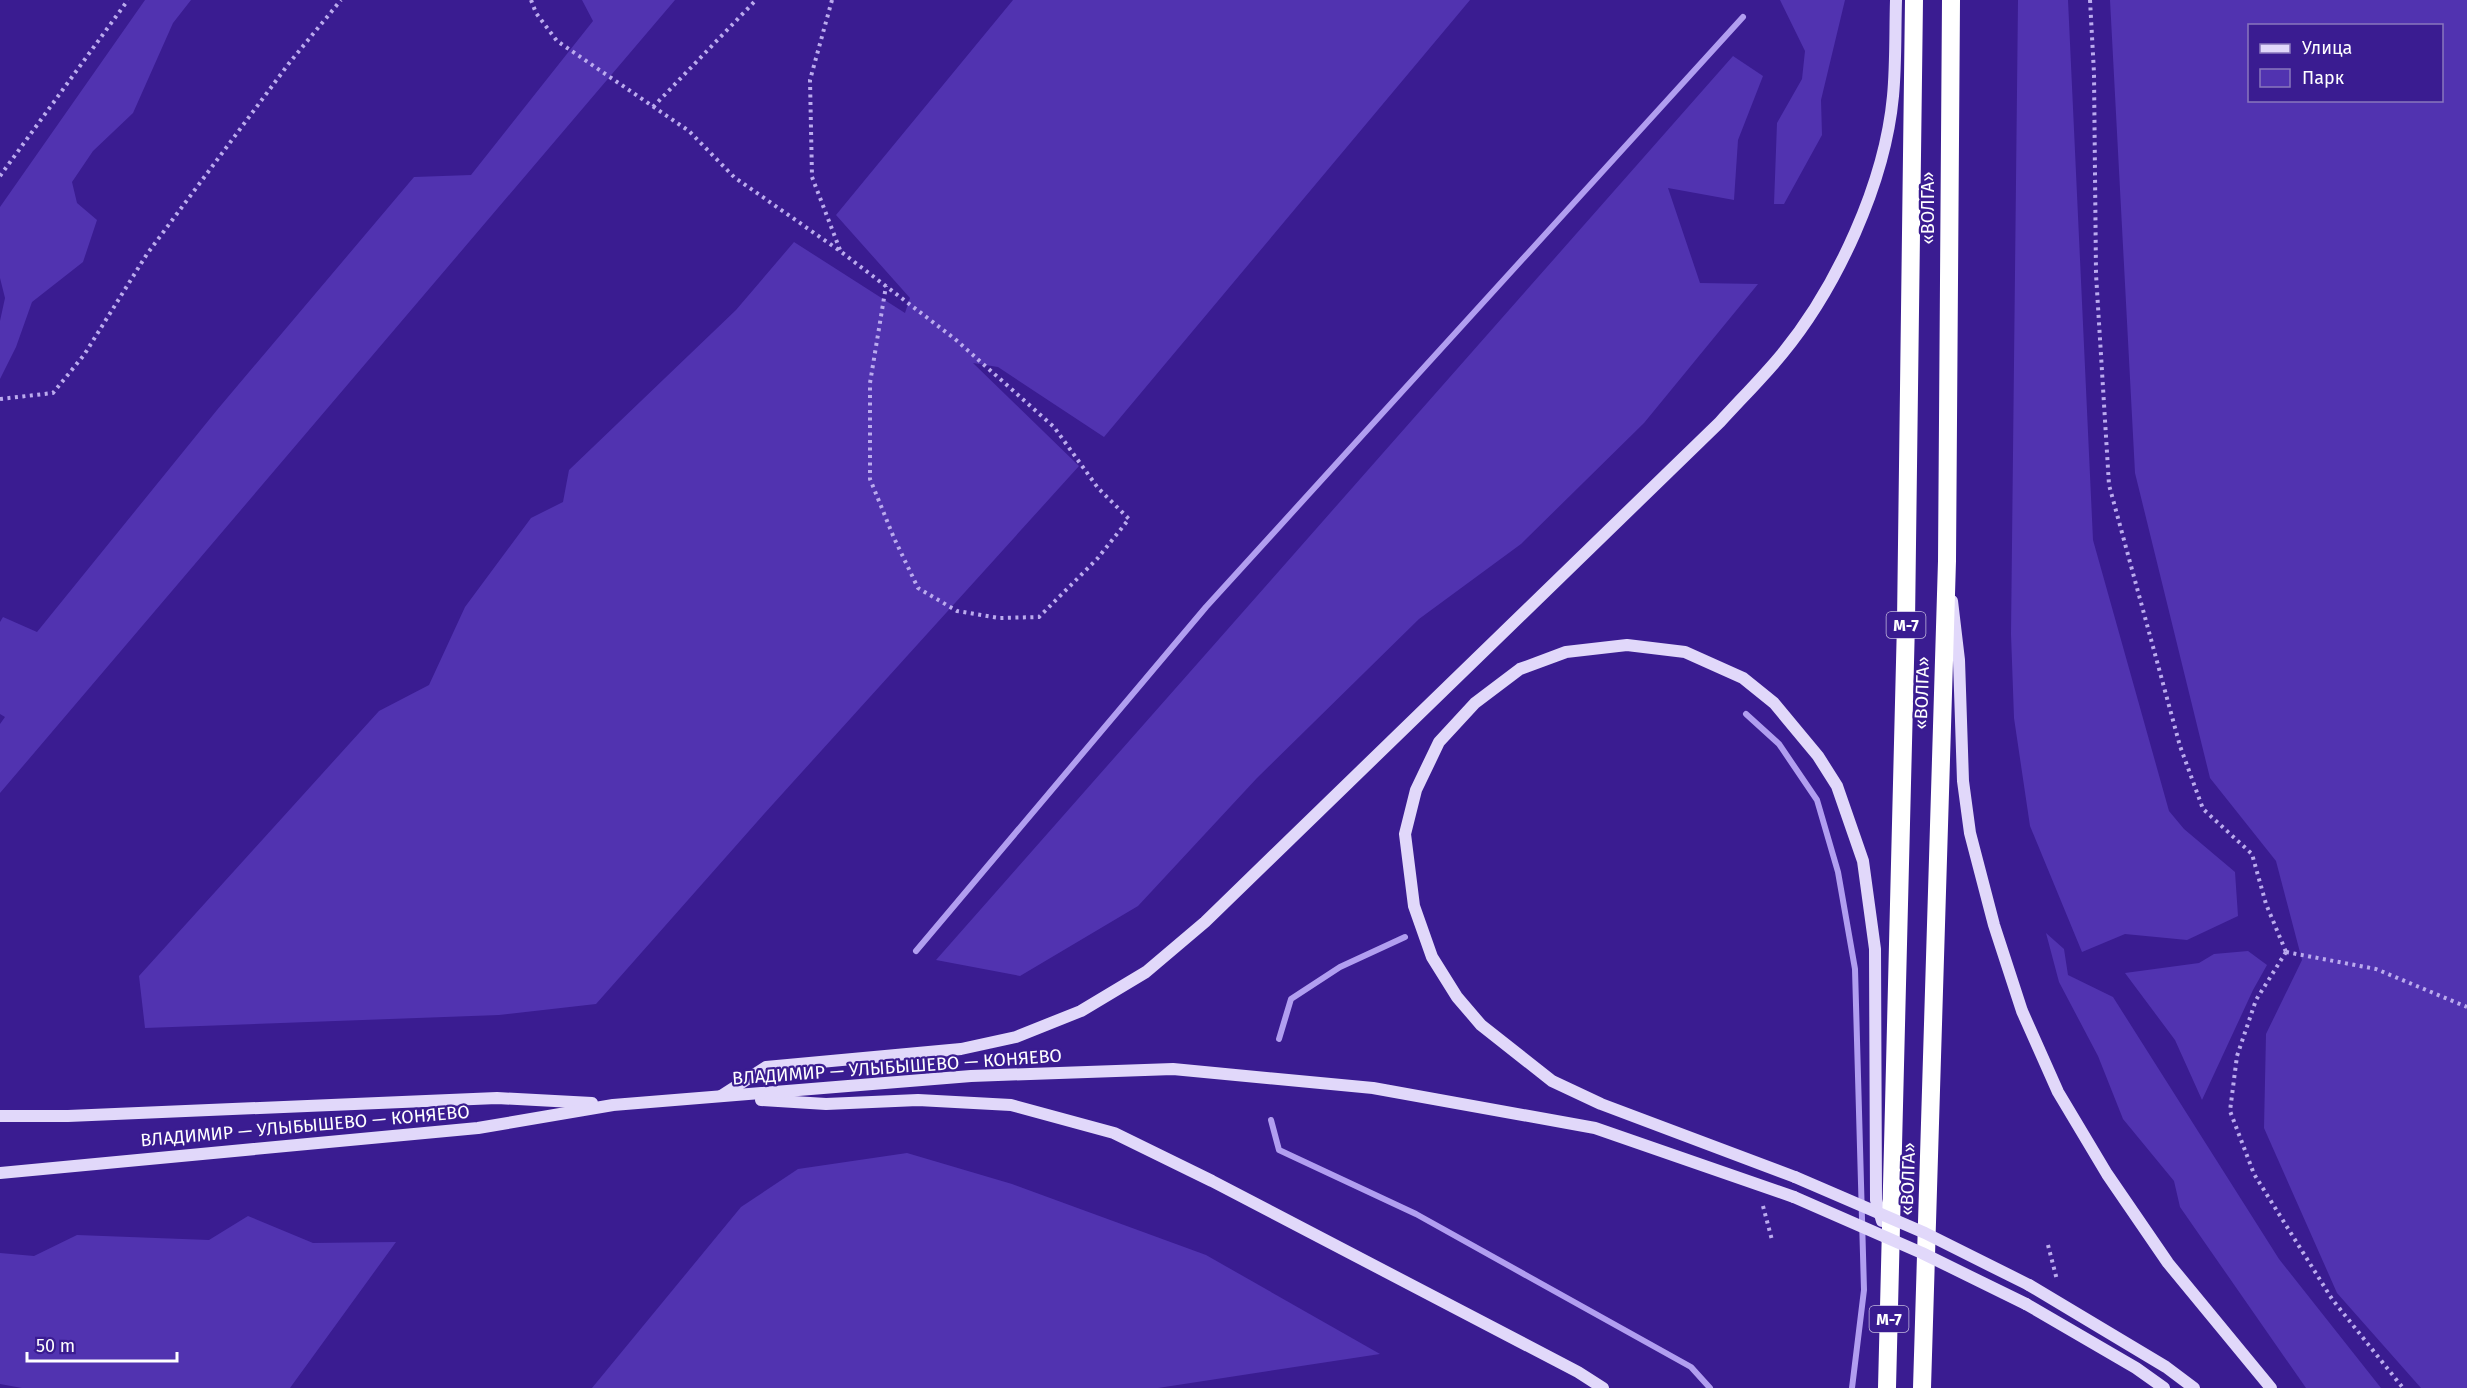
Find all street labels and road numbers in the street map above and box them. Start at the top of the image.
street label: «ВОЛГА» [1917,171,1939,245]
road number: М-7 [1886,612,1926,638]
street label: «ВОЛГА» [1910,656,1934,730]
street label: ВЛАДИМИР — УЛЫБЫШЕВО — КОНЯЕВО [731,1045,1063,1089]
street label: ВЛАДИМИР — УЛЫБЫШЕВО — КОНЯЕВО [139,1101,471,1151]
street label: «ВОЛГА» [1896,1142,1920,1216]
road number: М-7 [1870,1306,1908,1332]

